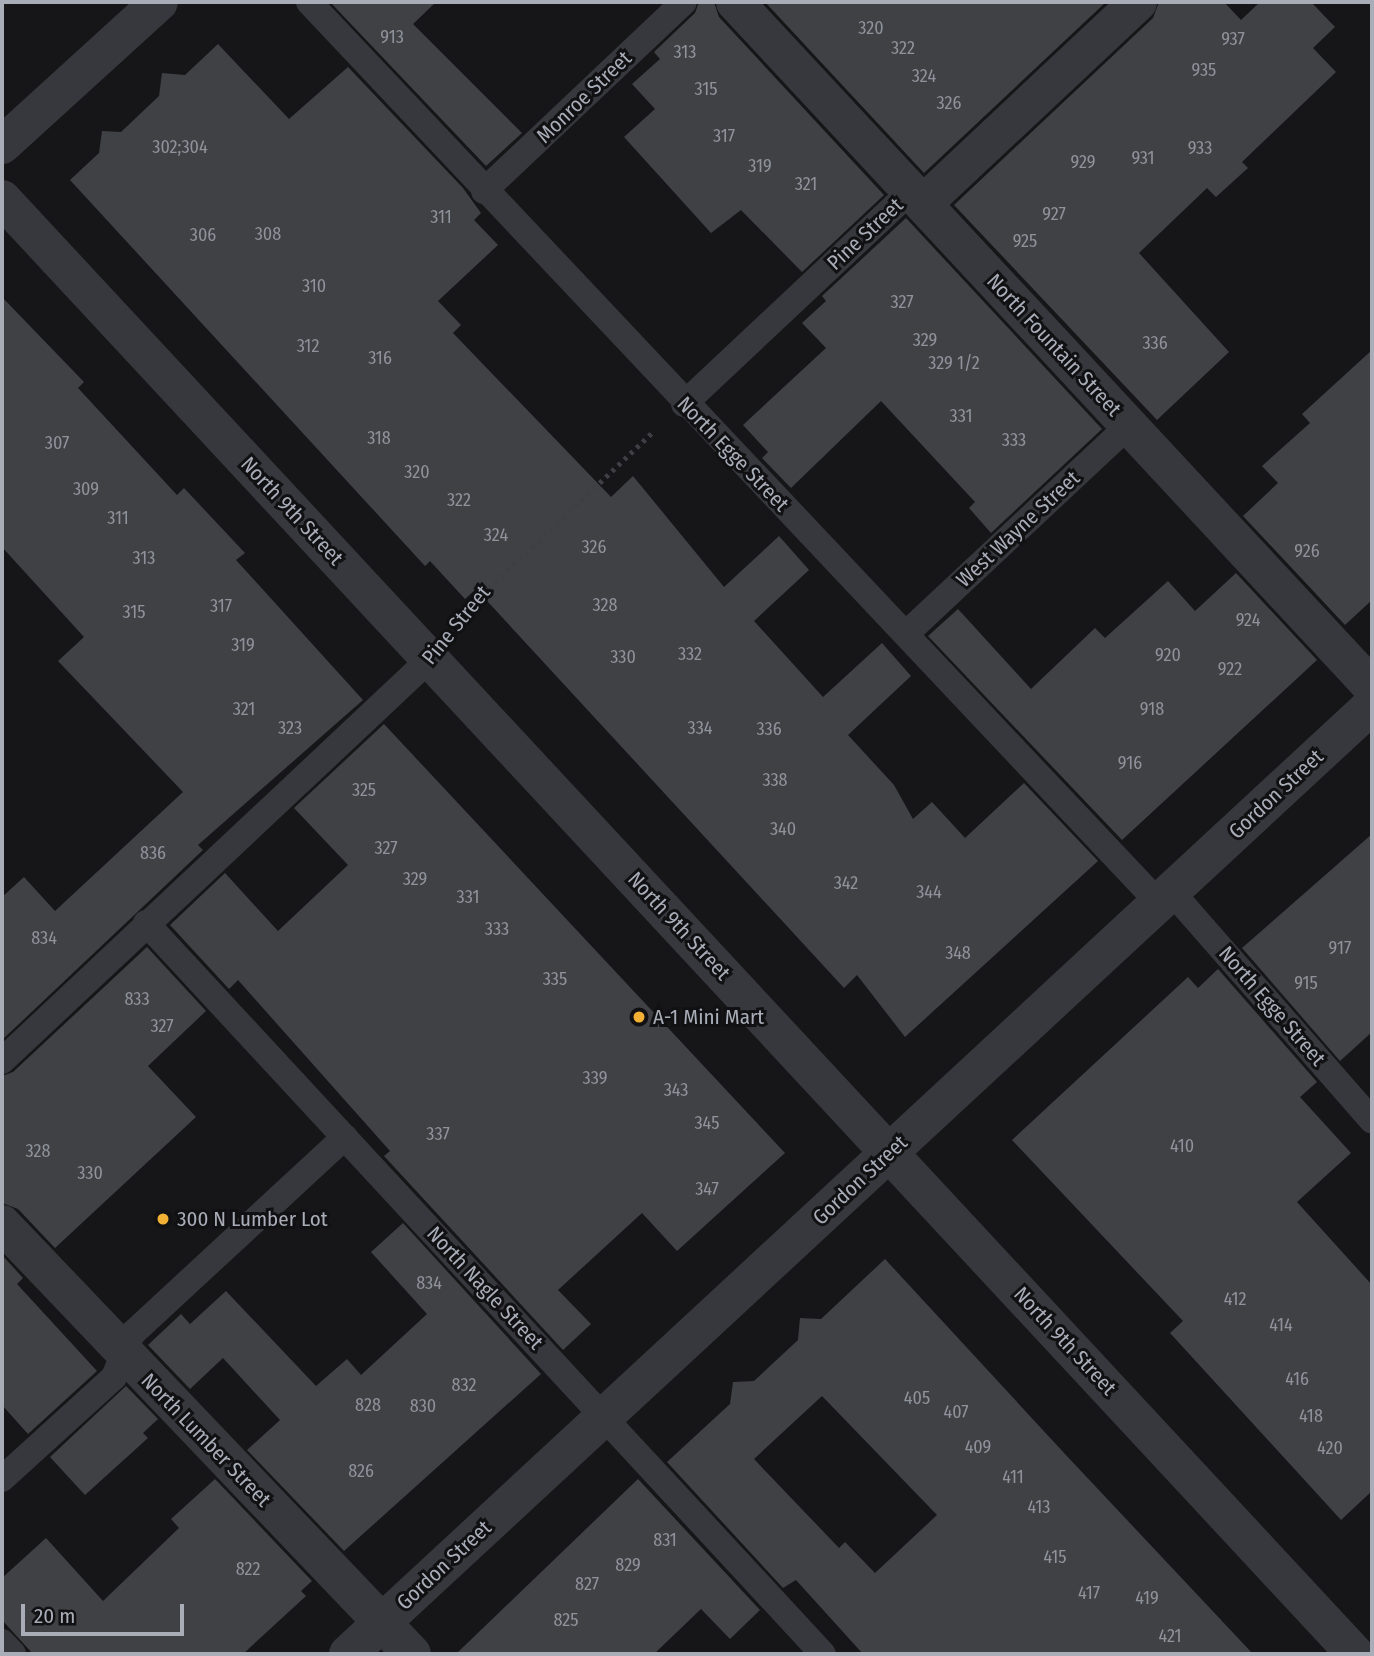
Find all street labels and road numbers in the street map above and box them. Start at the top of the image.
street label: Monroe Street [531,46,637,148]
street label: Pine Street [822,193,908,275]
street label: North Fountain Street [982,269,1126,421]
street label: North Egge Street [672,391,794,517]
street label: North 9th Street [235,452,349,570]
street label: West Wayne Street [951,466,1085,592]
street label: Pine Street [417,580,495,670]
street label: Gordon Street [1224,744,1328,844]
street label: North 9th Street [622,867,736,985]
street label: North Egge Street [1213,941,1331,1071]
street label: Gordon Street [808,1130,912,1230]
street label: North Nagle Street [422,1221,548,1355]
street label: North 9th Street [1008,1282,1122,1400]
street label: North Lumber Street [136,1368,276,1512]
street label: Gordon Street [392,1515,496,1615]

